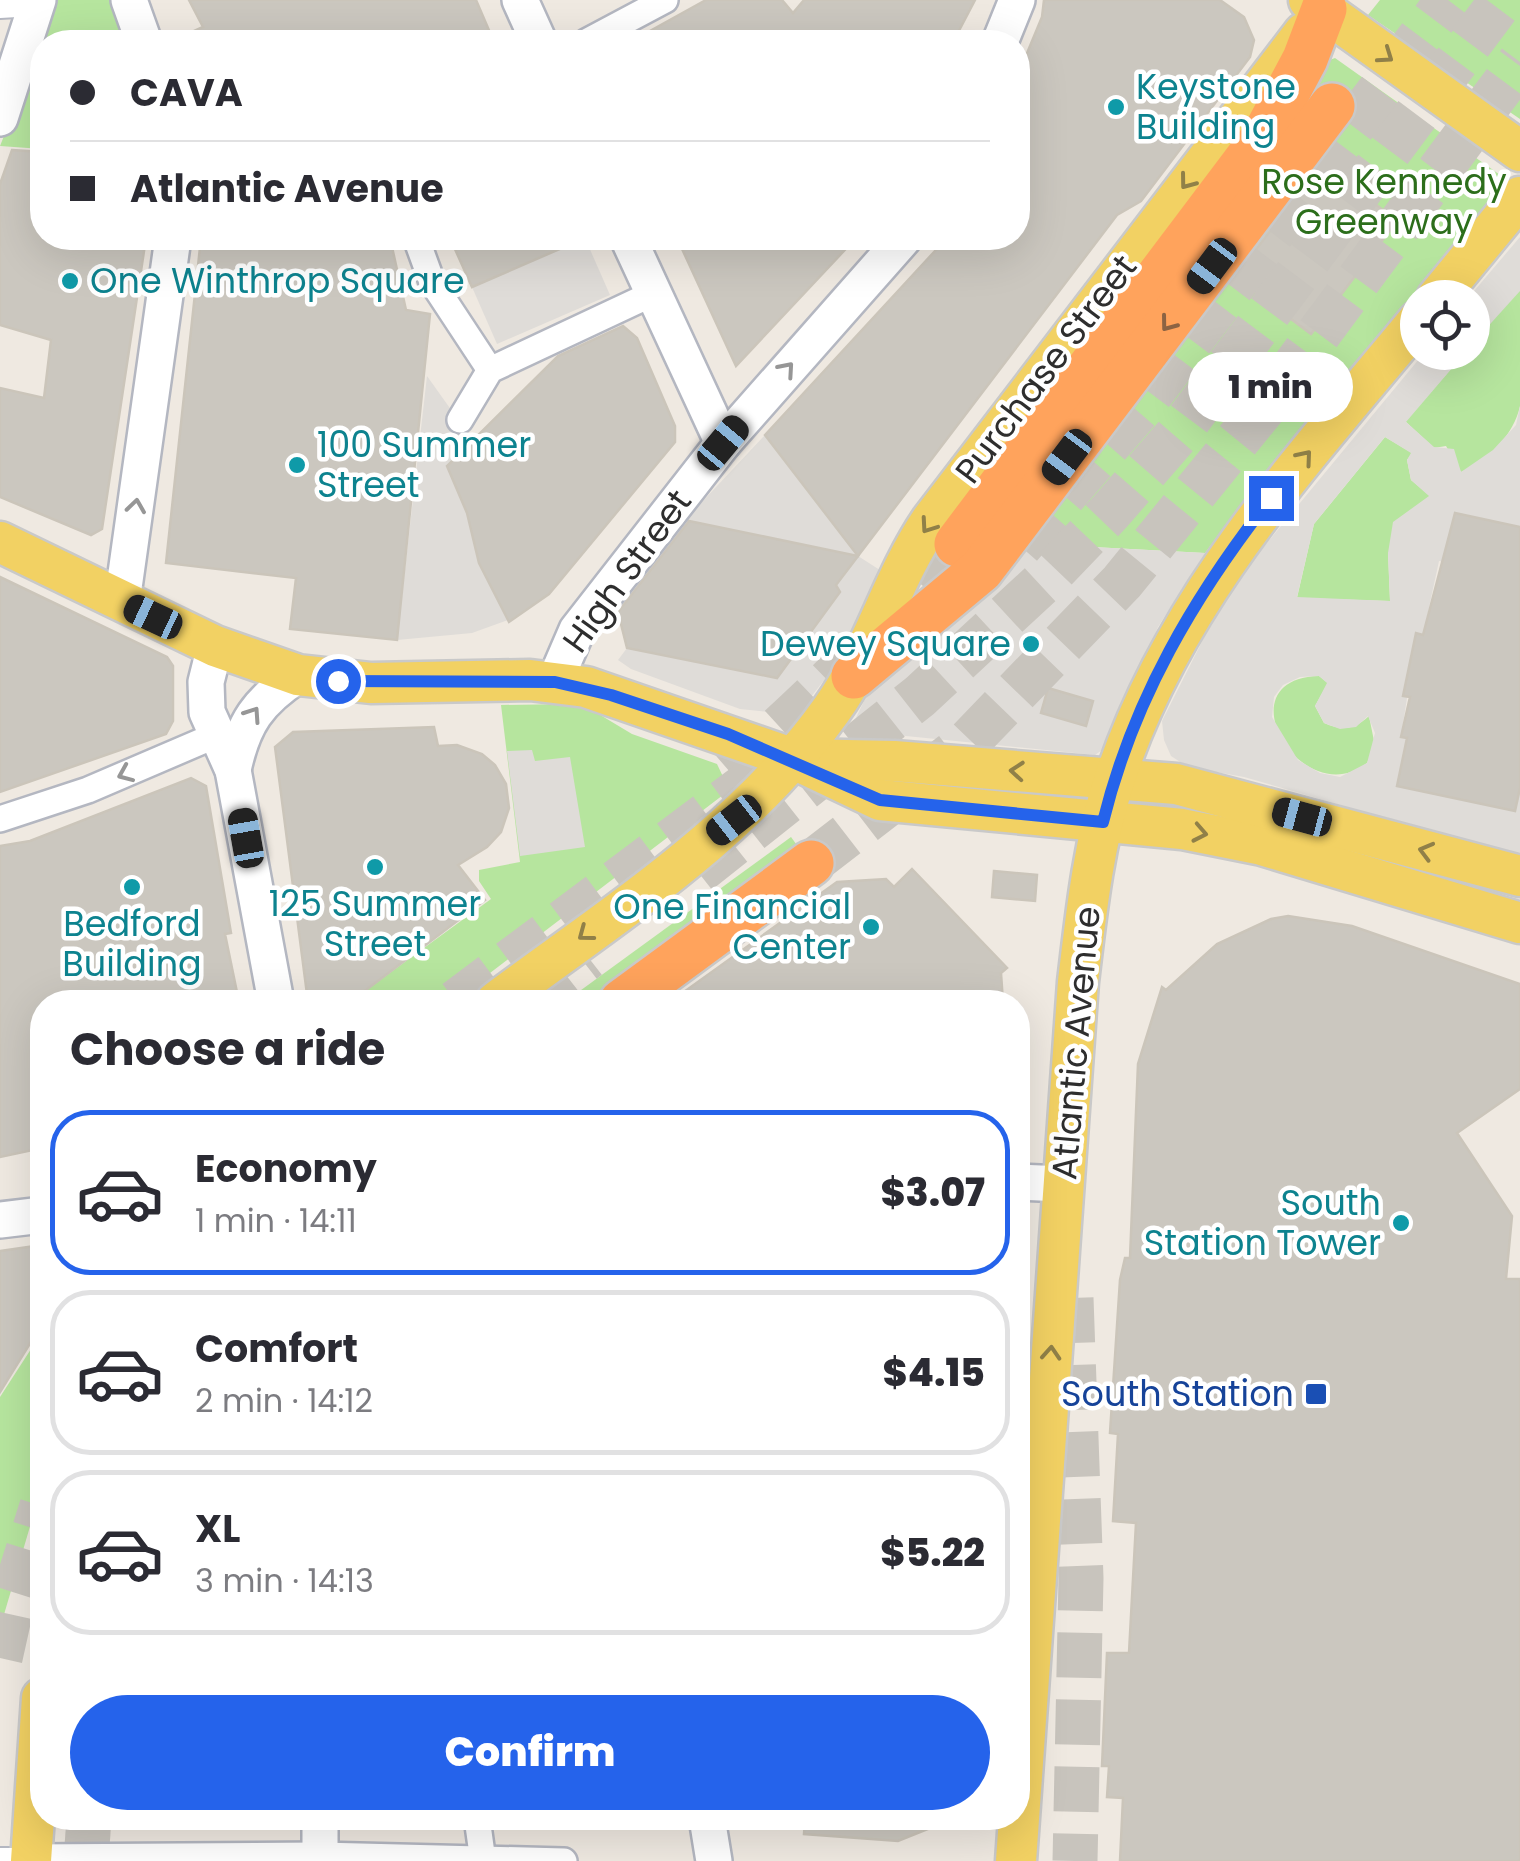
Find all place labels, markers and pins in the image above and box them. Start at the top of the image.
place label: Keystone Building [1136,62,1296,151]
marker: Keystone Building [1105,96,1127,118]
place label: One Winthrop Square [90,256,465,305]
marker: One Winthrop Square [59,270,81,292]
place label: 100 Summer Street [317,420,531,509]
marker: 100 Summer Street [286,454,308,476]
place label: Dewey Square [760,619,1011,668]
marker: Dewey Square [1020,633,1042,655]
marker: 125 Summer Street [364,856,386,878]
marker: Bedford Building [121,876,143,898]
place label: 125 Summer Street [269,879,481,968]
place label: One Financial Center [613,882,851,971]
place label: Bedford Building [62,899,202,988]
marker: One Financial Center [860,916,882,938]
place label: South Station Tower [1144,1178,1381,1267]
marker: South Station Tower [1390,1212,1412,1234]
place label: South Station [1061,1369,1294,1418]
marker: South Station [1303,1381,1329,1407]

